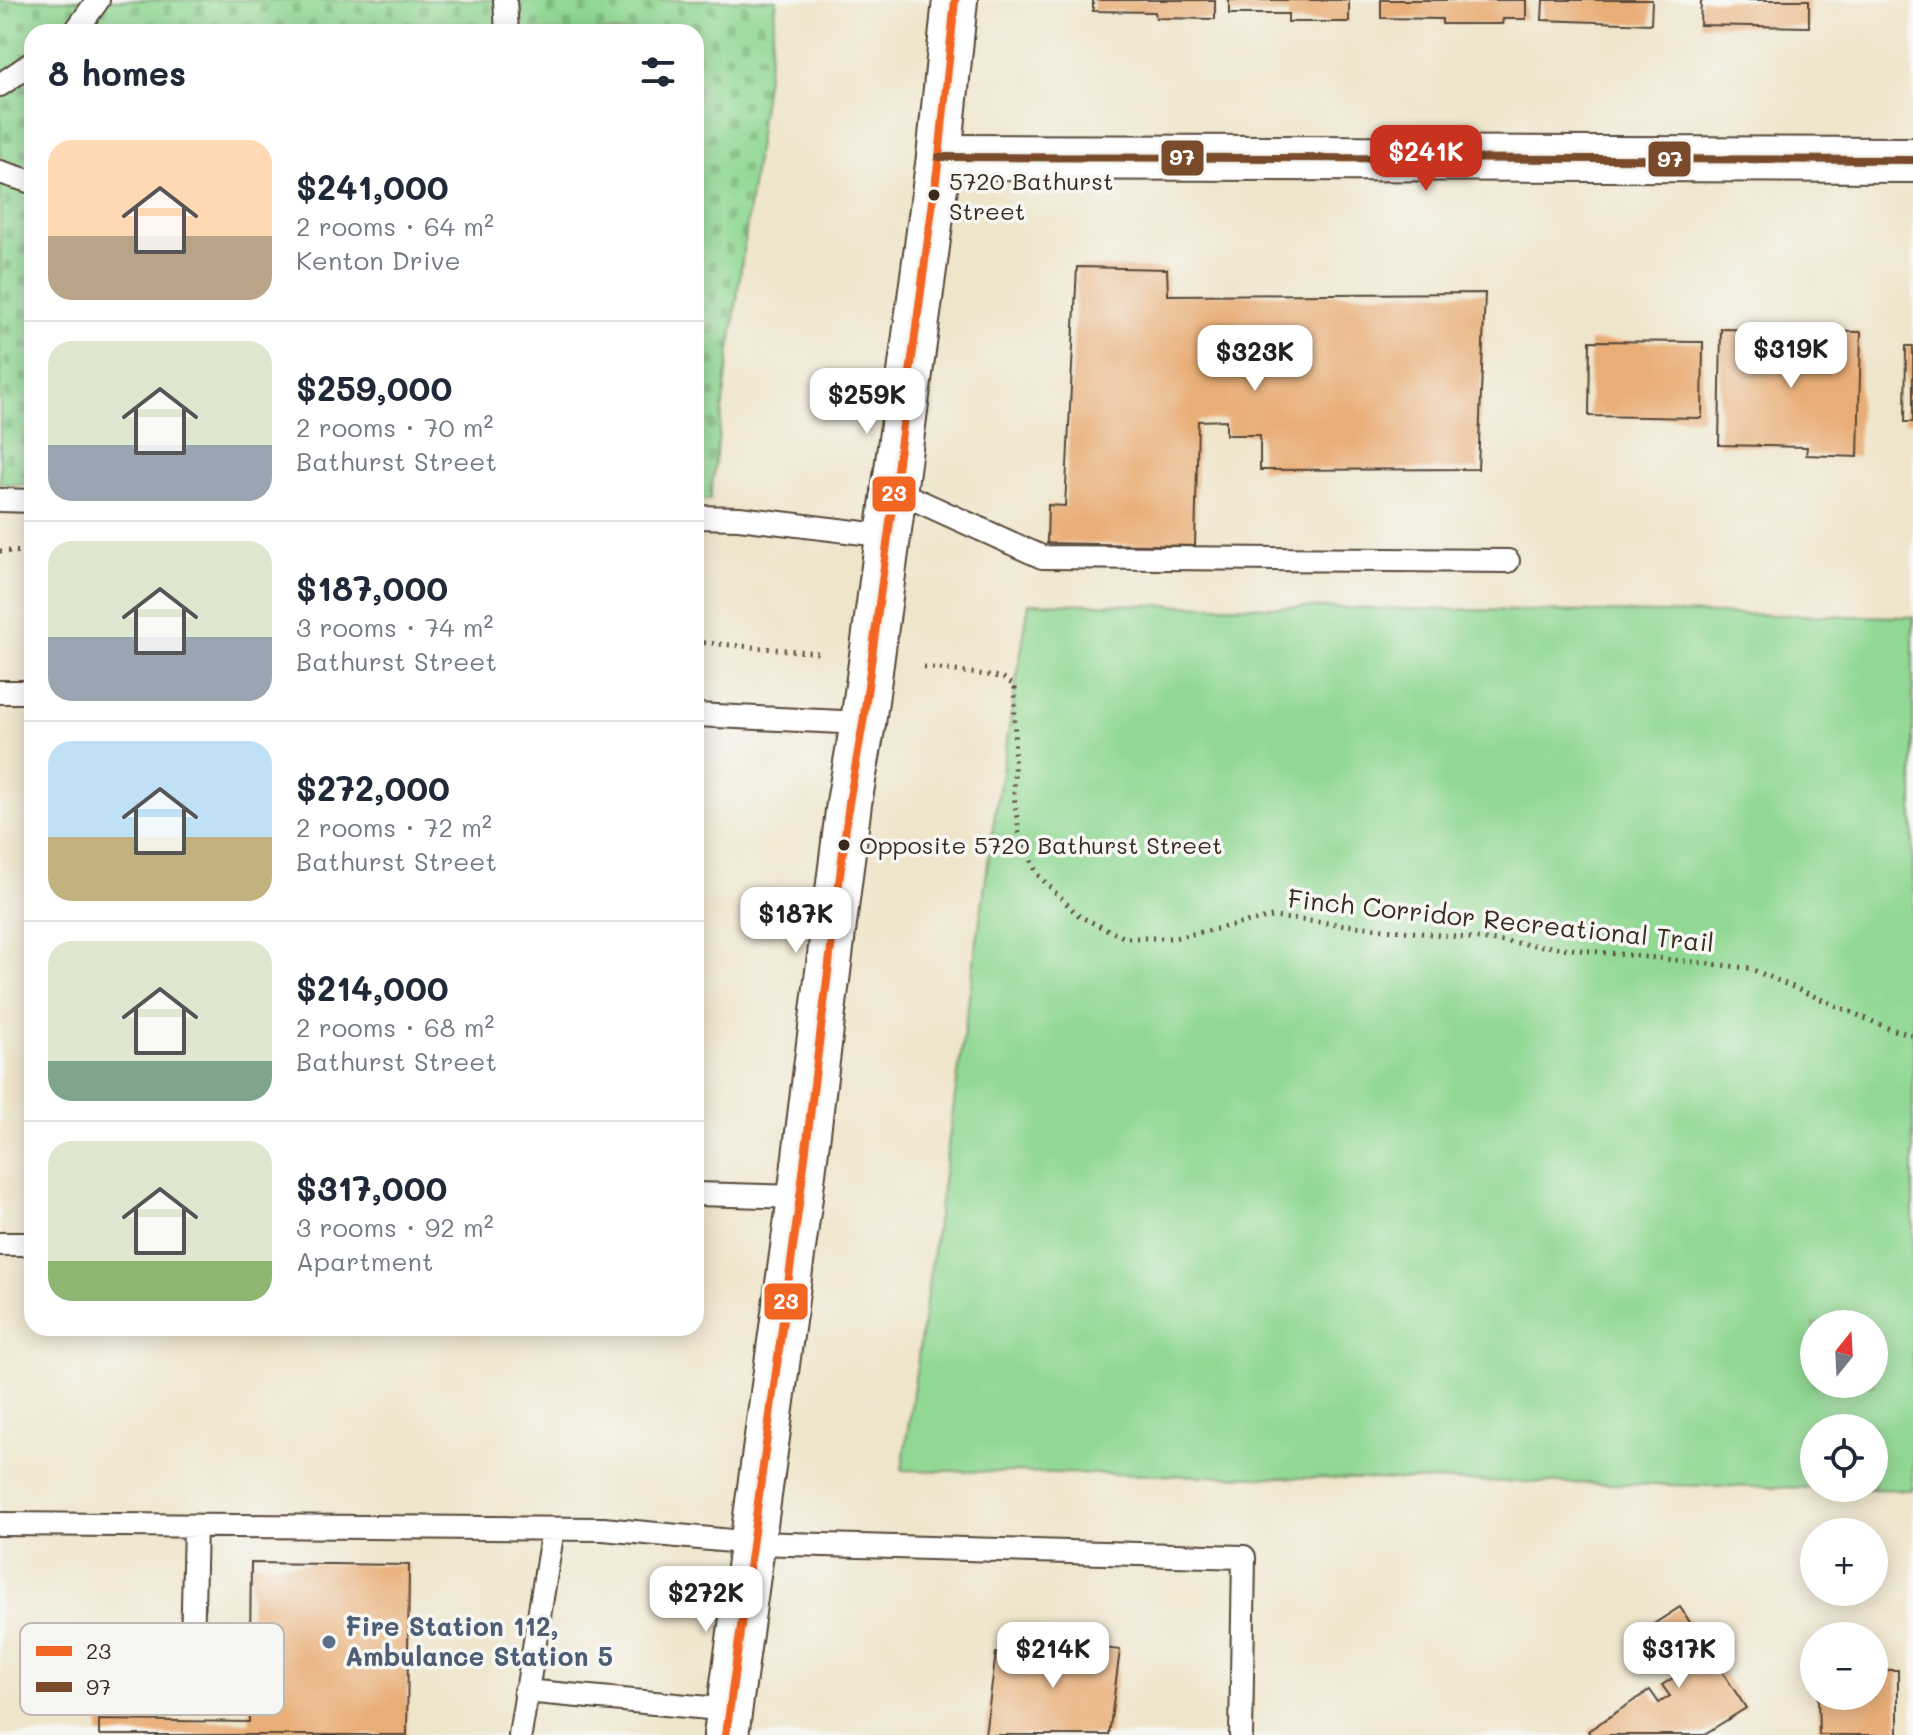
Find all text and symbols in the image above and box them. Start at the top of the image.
text: 8 homes [48,50,186,95]
icon: filters [636,50,680,94]
pin: $241K [1370,125,1482,193]
text: $241K [1388,134,1464,168]
line badge: 97 [1160,139,1205,177]
line badge: 97 [1647,140,1692,178]
text: 97 [1169,142,1195,171]
text: 97 [1657,144,1683,173]
text: $241,000 [296,164,449,209]
place label: 5720 Bathurst Street [949,165,1114,226]
icon: home [112,172,208,268]
marker: 5720 Bathurst Street [926,187,942,203]
text: 2 rooms · 64 m² [296,209,494,243]
text: Kenton Drive [296,243,461,277]
pin: $319K [1735,322,1847,390]
pin: $323K [1199,325,1311,393]
text: $319K [1753,331,1829,365]
text: $323K [1216,334,1294,368]
text: $259,000 [296,365,452,410]
pin: $259K [811,368,923,436]
icon: home [112,373,208,469]
text: $259K [828,377,906,411]
text: 2 rooms · 70 m² [296,410,493,444]
text: Bathurst Street [296,444,497,478]
line badge: 23 [871,475,917,513]
text: 23 [881,478,907,507]
text: $187,000 [296,565,448,610]
icon: home [112,573,208,669]
text: 3 rooms · 74 m² [296,610,493,644]
text: Bathurst Street [296,644,497,678]
text: $272,000 [296,765,450,810]
icon: home [112,773,208,869]
text: 2 rooms · 72 m² [296,810,492,844]
place label: Opposite 5720 Bathurst Street [859,829,1223,860]
marker: Opposite 5720 Bathurst Street [836,837,852,853]
text: Bathurst Street [296,844,497,878]
street label: Finch Corridor Recreational Trail [1286,881,1716,959]
pin: $187K [740,887,852,955]
text: $187K [758,896,834,930]
text: $214,000 [296,965,449,1010]
icon: home [112,973,208,1069]
text: 2 rooms · 68 m² [296,1010,494,1044]
text: Bathurst Street [296,1044,497,1078]
text: $317,000 [296,1165,447,1210]
icon: home [112,1173,208,1269]
text: 3 rooms · 92 m² [296,1210,494,1244]
text: Apartment [296,1244,433,1278]
line badge: 23 [763,1282,809,1321]
text: 23 [773,1286,799,1315]
north arrow [1800,1310,1888,1398]
map controls [1800,1310,1888,1710]
button: locate [1800,1414,1888,1502]
button: + [1800,1518,1888,1606]
pin: $272K [650,1566,762,1634]
text: $272K [668,1575,744,1609]
place label: Fire Station 112, Ambulance Station 5 [345,1609,613,1673]
pin: $214K [997,1622,1109,1690]
pin: $317K [1623,1622,1735,1690]
button: − [1800,1622,1888,1710]
legend [20,1623,284,1715]
text: $214K [1015,1631,1091,1665]
text: $317K [1642,1631,1716,1665]
marker: Fire Station 112, Ambulance Station 5 [320,1633,338,1651]
text: 23 [86,1636,111,1665]
text: 97 [86,1672,111,1701]

